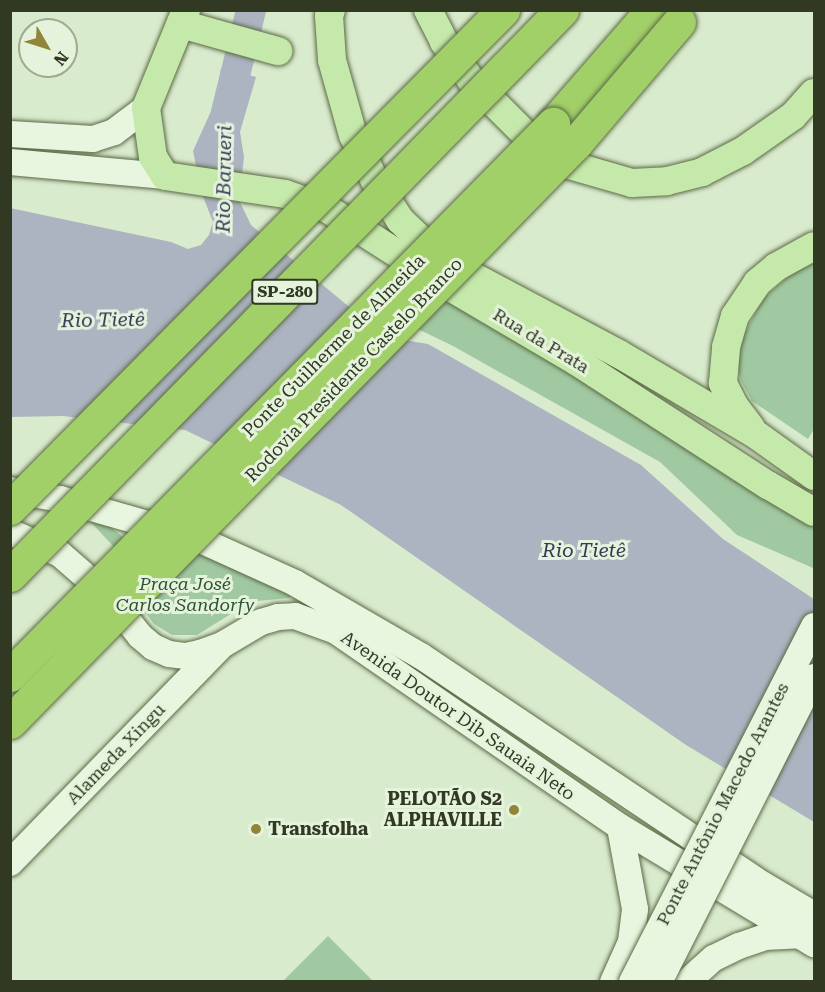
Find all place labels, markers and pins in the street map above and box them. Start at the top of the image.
place label: PELOTÃO S2 ALPHAVILLE [384,789,502,832]
marker: PELOTÃO S2 ALPHAVILLE [507,803,521,817]
place label: Transfolha [268,818,368,840]
marker: Transfolha [249,822,263,836]

